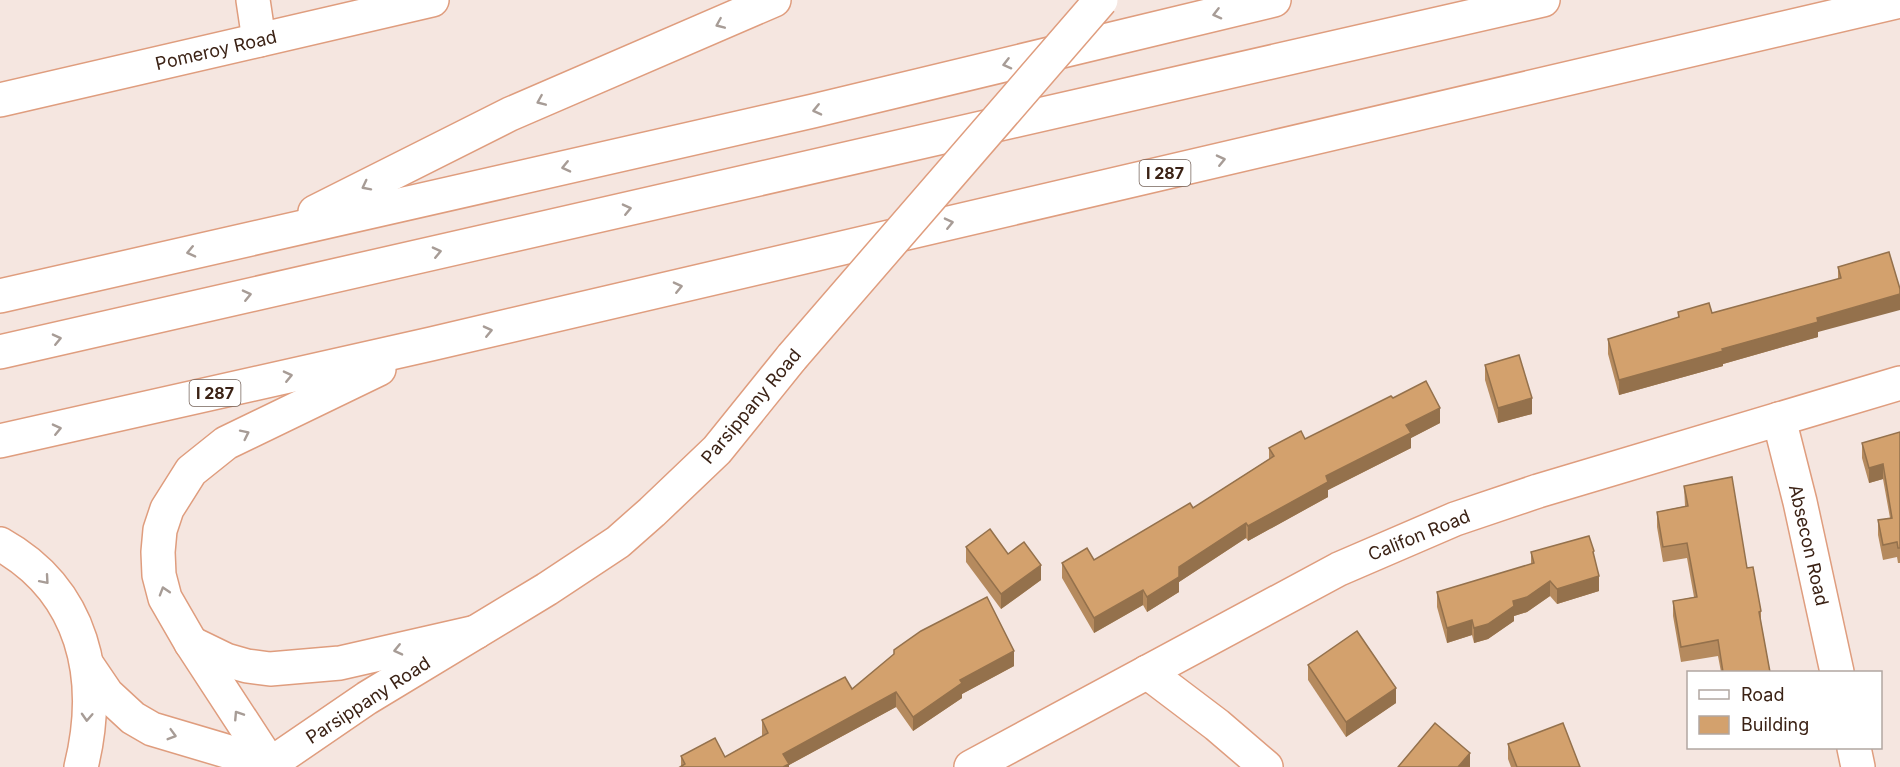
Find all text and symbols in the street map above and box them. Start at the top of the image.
one-way arrow [1212,6,1222,19]
one-way arrow [716,17,727,29]
street label: Pomeroy Road [153,26,279,74]
one-way arrow [1002,57,1012,70]
one-way arrow [537,94,548,106]
one-way arrow [812,103,822,116]
one-way arrow [1216,154,1226,167]
one-way arrow [561,160,571,173]
road number: I 287 [1140,160,1190,186]
one-way arrow [361,179,372,191]
one-way arrow [622,203,632,216]
one-way arrow [944,218,954,231]
one-way arrow [187,245,197,258]
one-way arrow [432,246,442,259]
one-way arrow [672,281,682,294]
one-way arrow [242,290,252,303]
one-way arrow [482,325,492,338]
one-way arrow [52,333,62,346]
street label: Parsippany Road [697,344,805,468]
one-way arrow [283,371,293,384]
road number: I 287 [190,380,240,406]
one-way arrow [52,423,62,436]
one-way arrow [239,429,250,441]
street label: Absecon Road [1785,482,1833,608]
street label: Califon Road [1365,505,1473,565]
one-way arrow [38,573,49,584]
one-way arrow [159,586,171,597]
one-way arrow [394,643,404,656]
street label: Parsippany Road [302,652,434,748]
legend [1687,671,1882,749]
text: Road [1741,684,1784,705]
one-way arrow [234,711,245,722]
one-way arrow [81,712,94,721]
text: Building [1741,714,1809,735]
one-way arrow [166,728,177,740]

